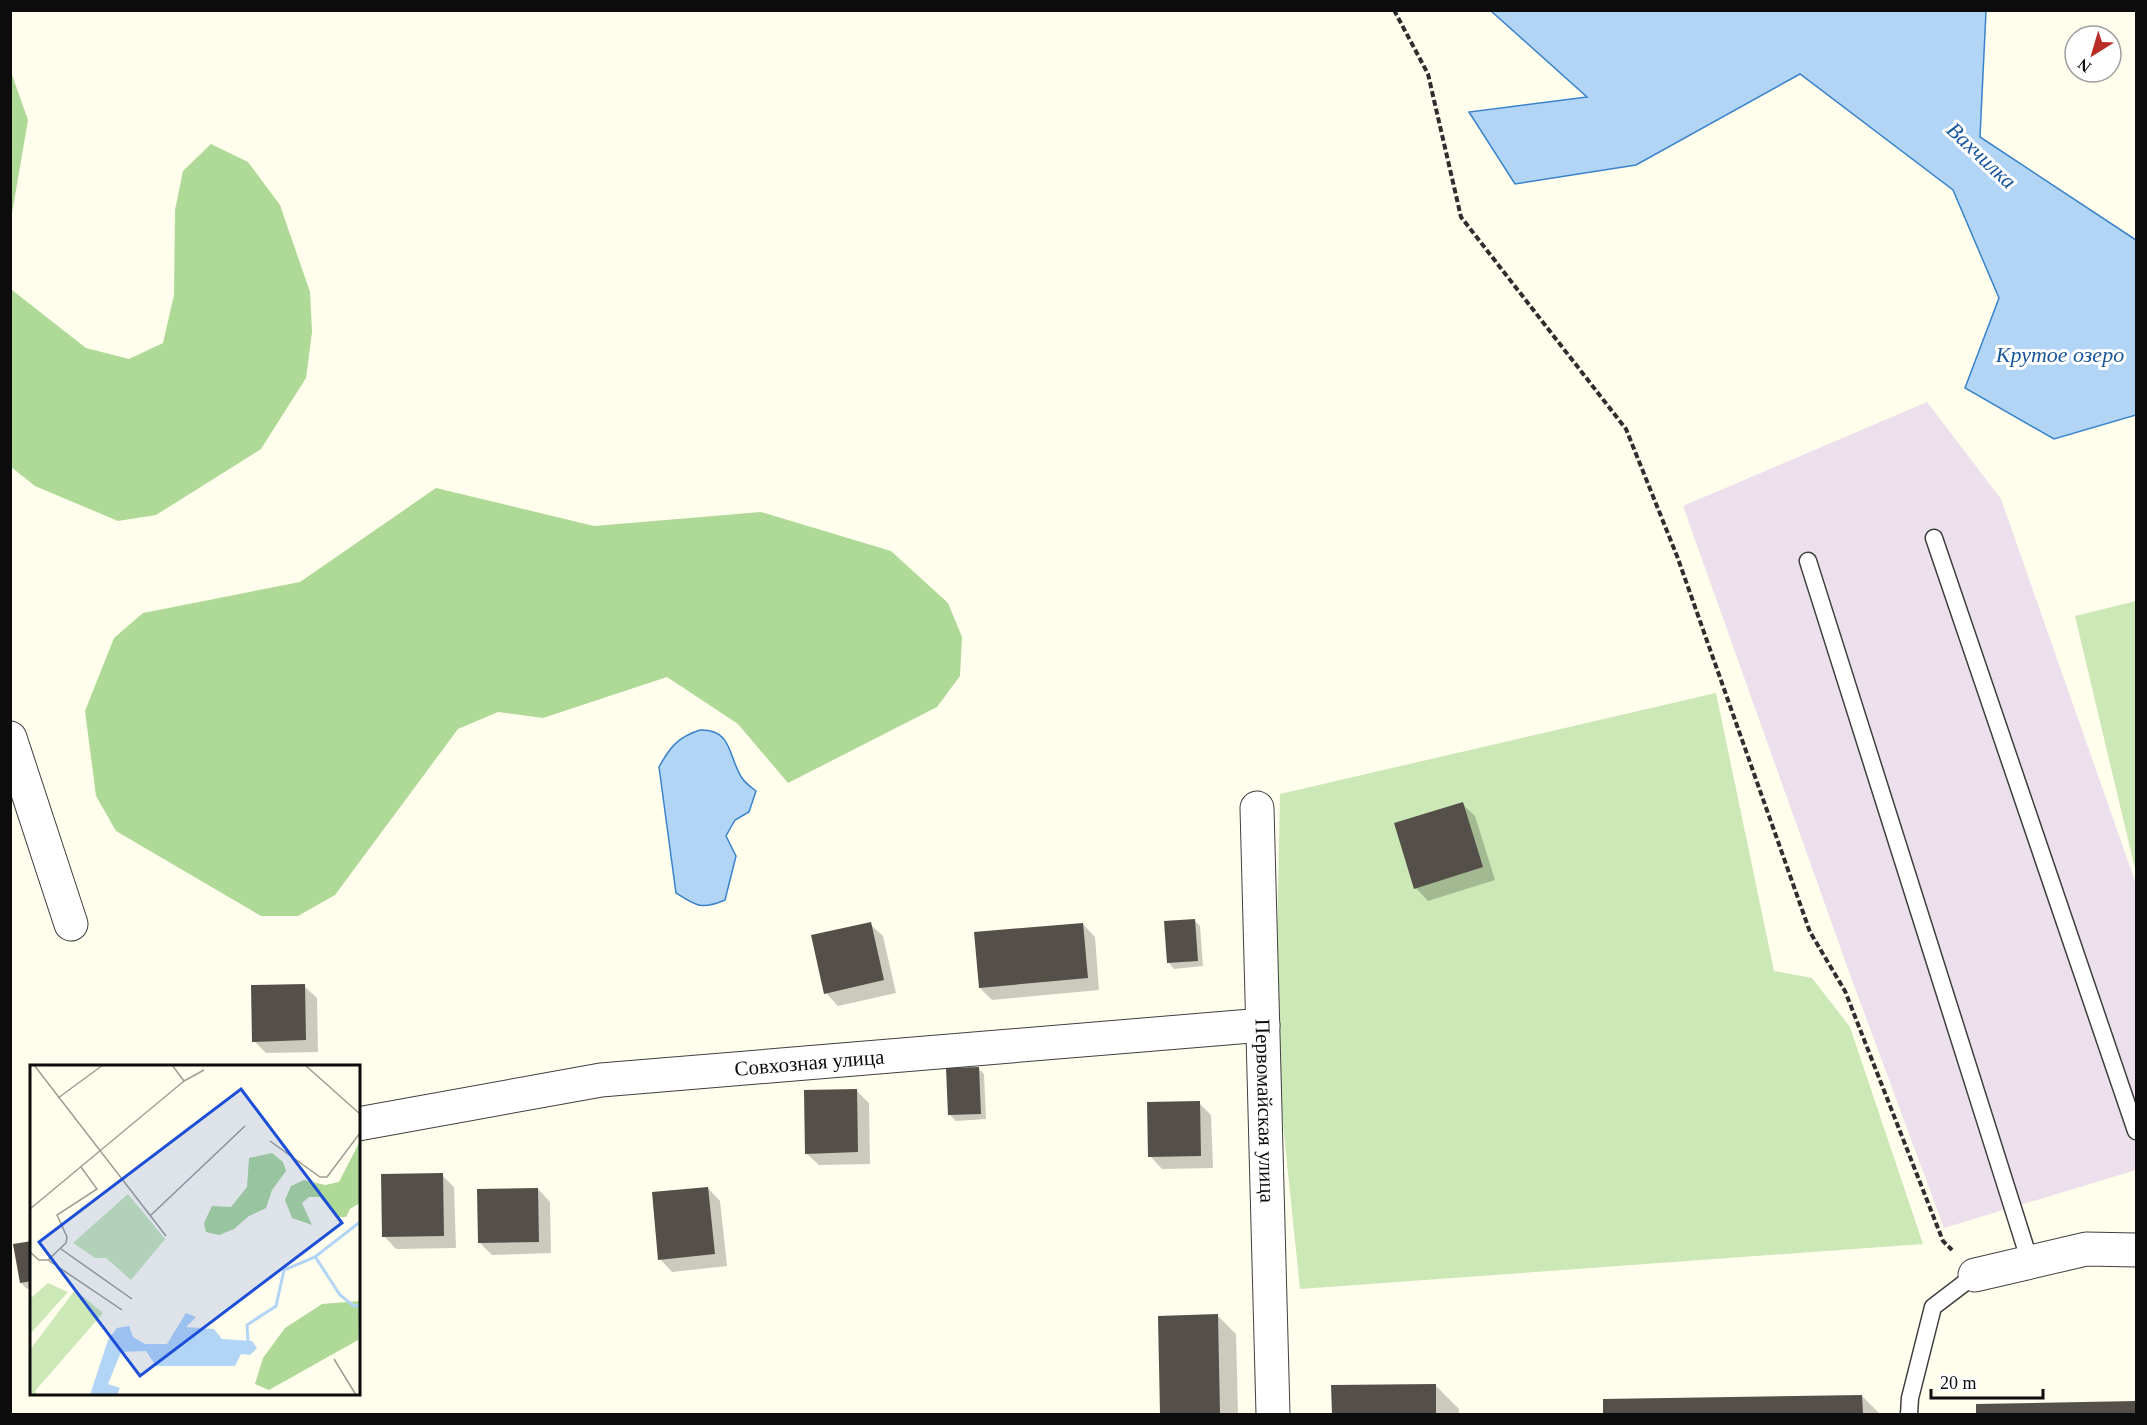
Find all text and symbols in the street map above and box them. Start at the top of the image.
north arrow [2063,24,2123,84]
text: N [2074,55,2094,76]
water label: Вахчилка [1942,117,2022,194]
water label: Крутое озеро [1995,342,2124,367]
street label: Первомайская улица [1251,1019,1279,1204]
street label: Совхозная улица [733,1044,886,1081]
inset map [30,1065,360,1395]
scale bar [1931,1362,2044,1400]
text: 20 m [1940,1373,1977,1393]

